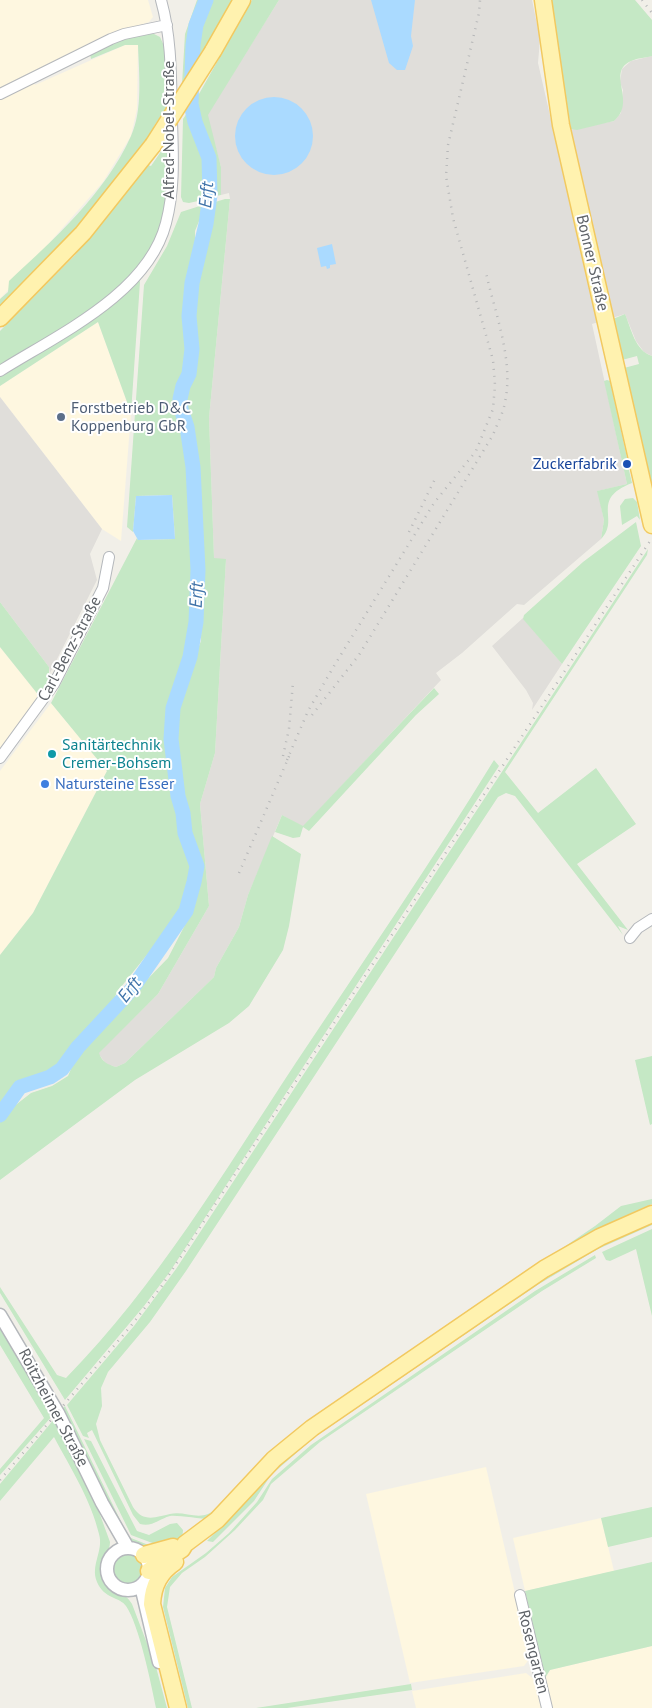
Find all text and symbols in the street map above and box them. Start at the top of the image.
street label: Alfred-Nobel-Straße [159,61,179,199]
water label: Erft [195,181,219,209]
street label: Bonner Straße [572,213,612,313]
place label: Forstbetrieb D&C Koppenburg GbR [71,398,191,436]
marker: Forstbetrieb D&C Koppenburg GbR [55,411,67,423]
place label: Zuckerfabrik [533,454,617,474]
marker: Zuckerfabrik [621,458,633,470]
water label: Erft [186,582,208,608]
street label: Carl-Benz-Straße [34,593,106,705]
place label: Sanitärtechnik Cremer-Bohsem [62,735,171,773]
marker: Sanitärtechnik Cremer-Bohsem [46,748,58,760]
place label: Natursteine Esser [55,774,174,794]
marker: Natursteine Esser [39,778,51,790]
water label: Erft [113,973,147,1007]
street label: Roitzheimer Straße [14,1346,92,1470]
street label: Rosengarten [513,1608,553,1696]

